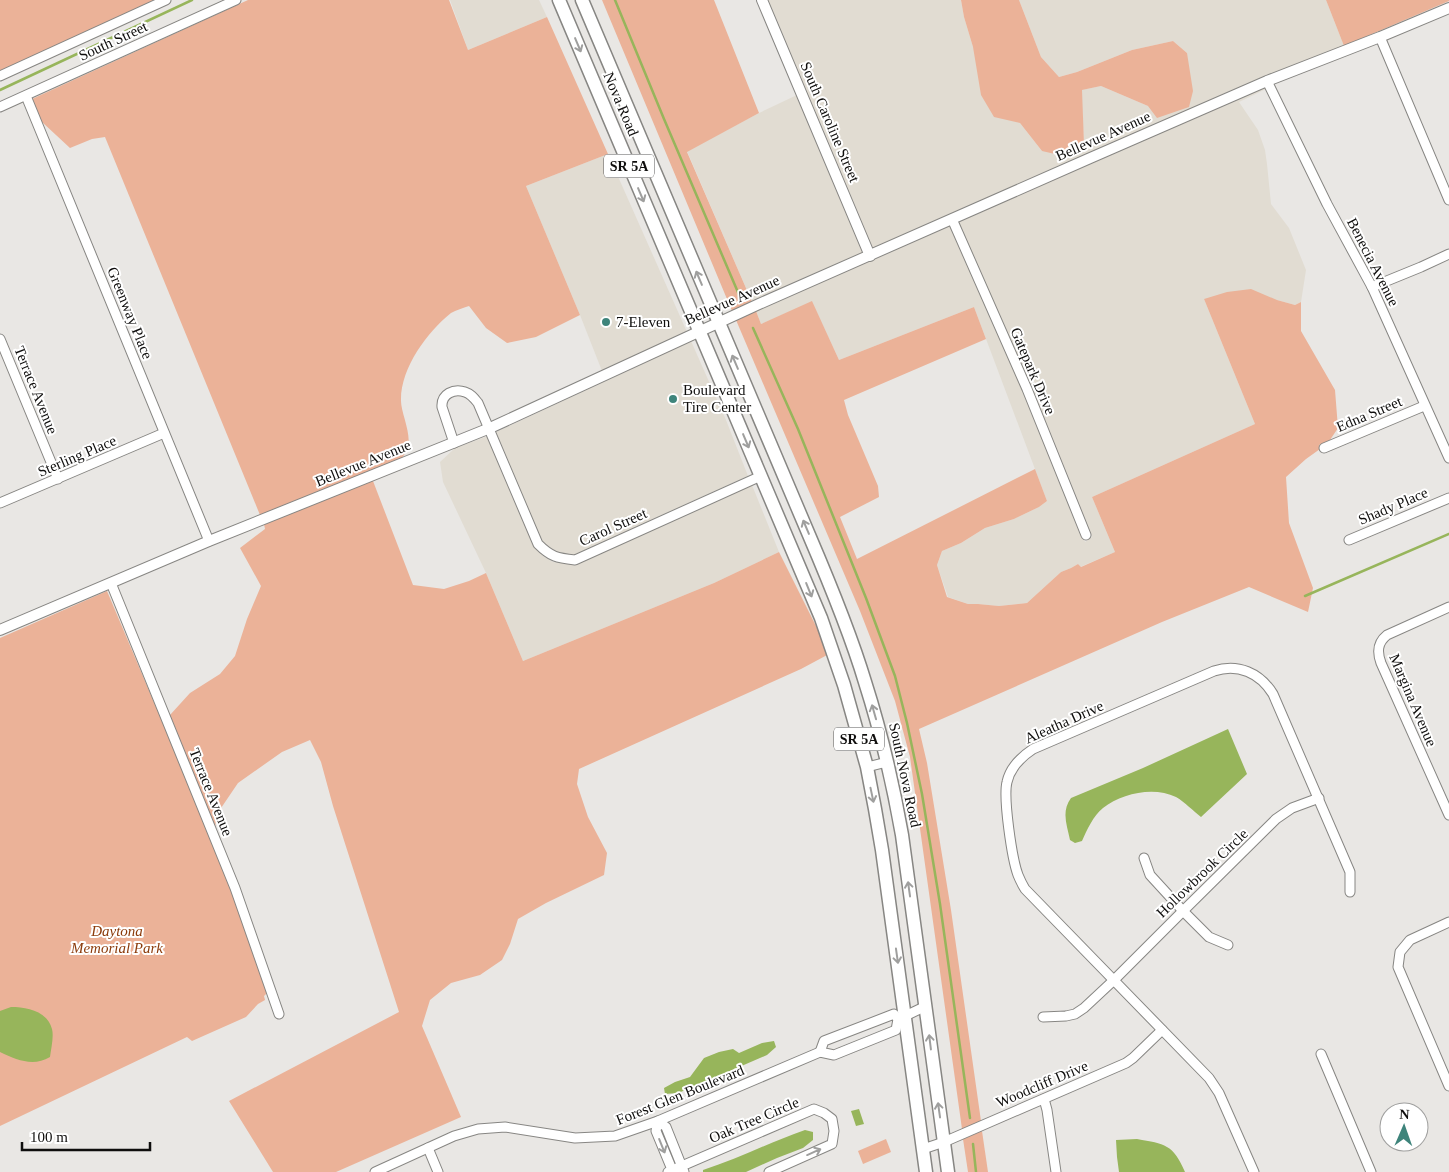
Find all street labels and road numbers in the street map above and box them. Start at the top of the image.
street label: South Street [76,18,151,64]
street label: South Caroline Street [797,59,863,185]
street label: Nova Road [600,70,642,139]
street label: Bellevue Avenue [1053,108,1153,164]
road number: SR 5A [604,154,654,178]
street label: Benecia Avenue [1344,215,1402,309]
street label: Greenway Place [104,265,156,362]
street label: Bellevue Avenue [682,272,782,328]
street label: Gatepark Drive [1007,325,1059,417]
street label: Terrace Avenue [11,344,61,437]
street label: Edna Street [1334,393,1405,435]
street label: Sterling Place [35,432,119,480]
street label: Bellevue Avenue [313,436,413,489]
street label: Shady Place [1356,484,1430,528]
street label: Carol Street [577,505,650,549]
street label: Margina Avenue [1386,651,1440,749]
street label: Aleatha Drive [1022,697,1106,747]
street label: South Nova Road [886,721,924,829]
road number: SR 5A [834,728,884,751]
street label: Terrace Avenue [186,746,236,839]
street label: Hollowbrook Circle [1153,825,1251,921]
street label: Woodcliff Drive [994,1057,1091,1111]
street label: Forest Glen Boulevard [614,1062,747,1128]
street label: Oak Tree Circle [707,1094,802,1146]

